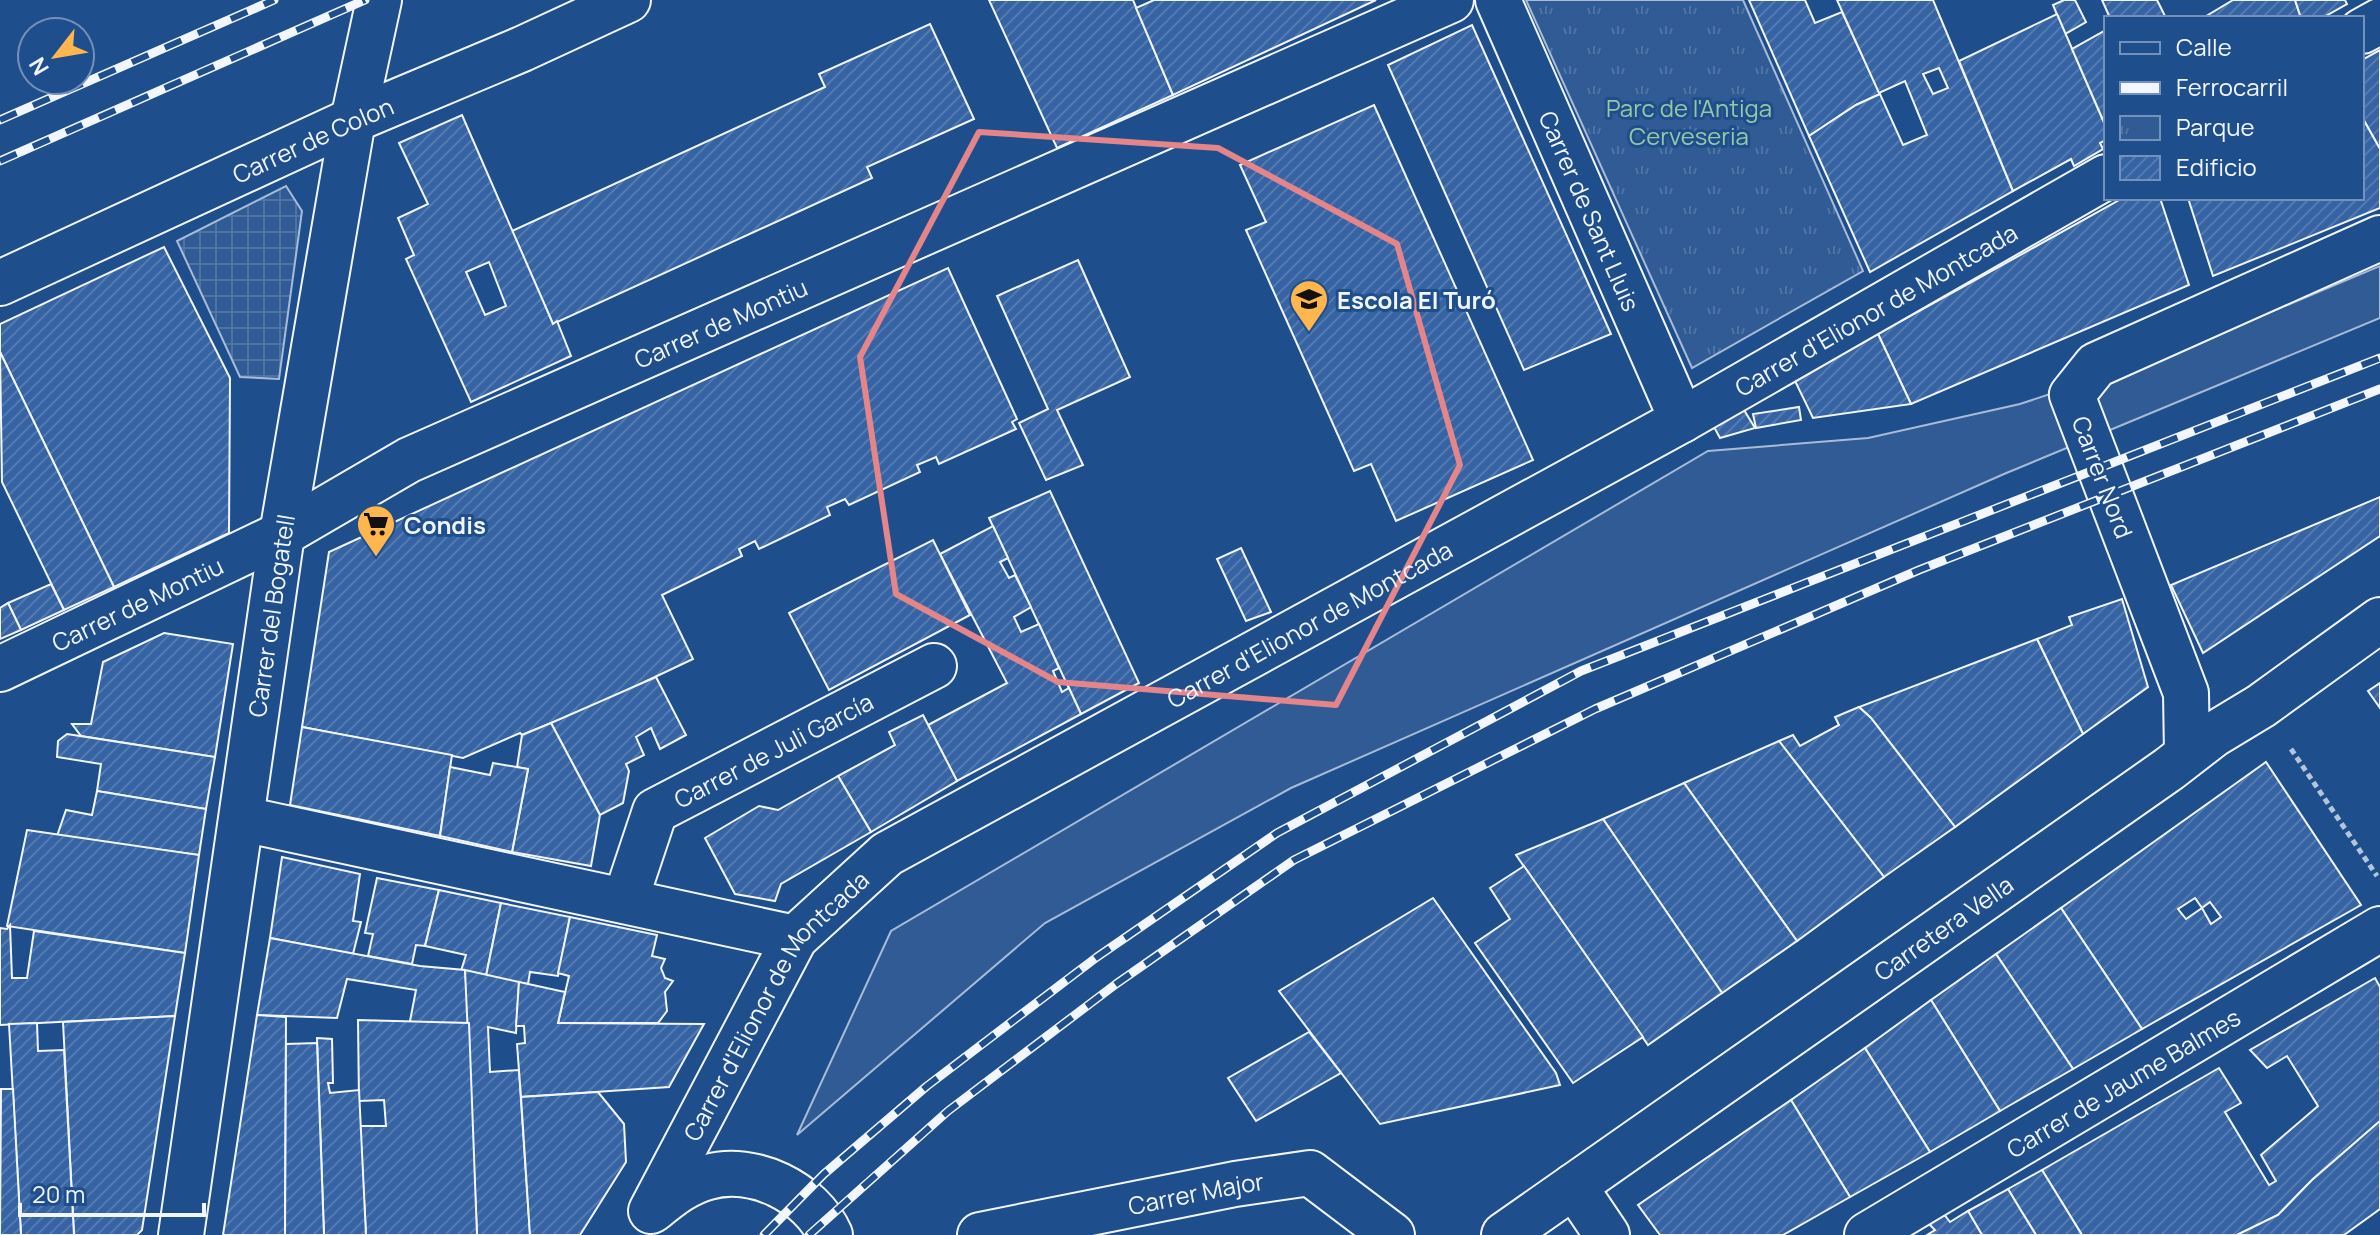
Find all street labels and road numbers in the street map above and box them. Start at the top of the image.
street label: Carrer de Colon [227,89,398,190]
street label: Carrer de Sant Lluis [1532,105,1649,316]
street label: Carrer d'Elionor de Montcada [1728,215,2023,403]
street label: Carrer de Montiu [628,270,812,375]
street label: Carrer Nord [2065,411,2141,543]
street label: Carrer del Bogatell [239,511,302,719]
street label: Carrer d'Elionor de Montcada [1160,532,1458,715]
street label: Carrer de Montiu [46,548,228,658]
street label: Carrer de Juli García [668,684,878,815]
street label: Carrer d'Elionor de Montcada [675,863,875,1146]
street label: Carretera Vella [1867,867,2019,988]
street label: Carrer de Jaume Balmes [2000,1000,2246,1165]
street label: Carrer Major [1125,1163,1266,1222]

